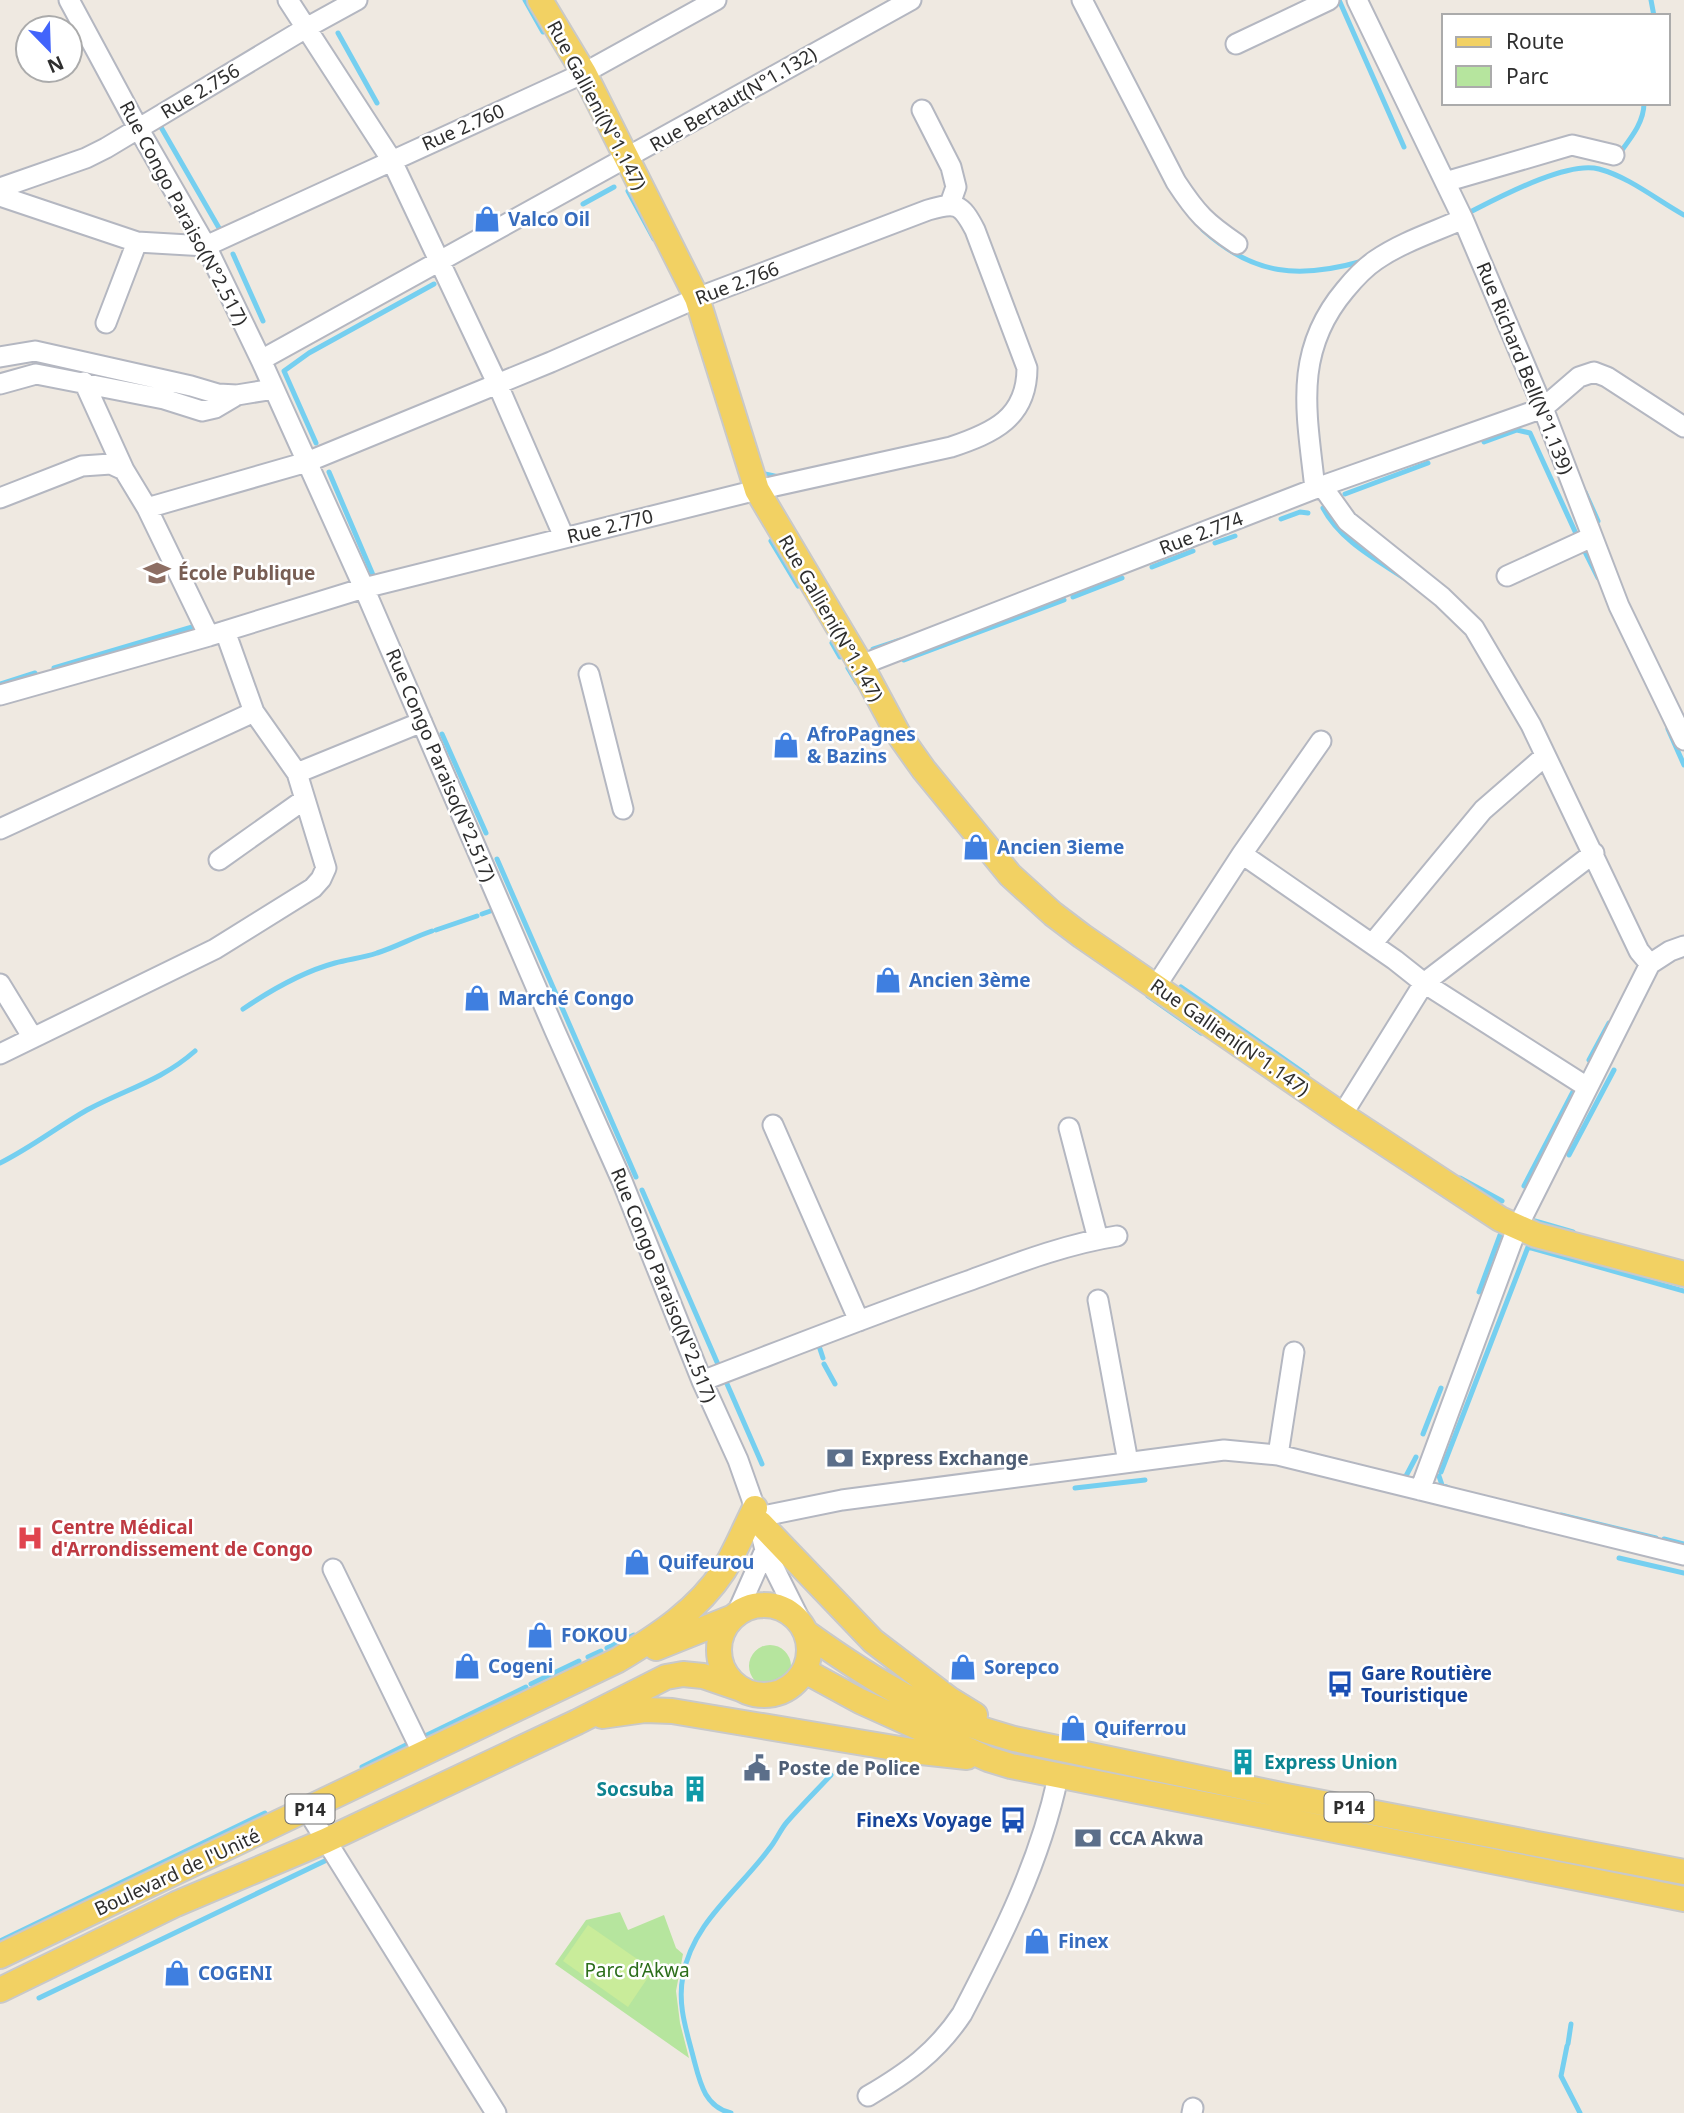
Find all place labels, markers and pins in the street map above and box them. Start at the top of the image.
shop icon: Valco Oil [472,204,502,234]
place label: Valco Oil [508,206,590,232]
school or university icon: École Publique [142,558,172,588]
place label: École Publique [178,560,315,586]
place label: AfroPagnes & Bazins [807,721,916,769]
shop icon: AfroPagnes & Bazins [771,730,801,760]
shop icon: Ancien 3ieme [961,832,991,862]
place label: Ancien 3ieme [997,834,1124,860]
shop icon: Ancien 3ème [873,965,903,995]
place label: Ancien 3ème [909,967,1031,993]
shop icon: Marché Congo [462,983,492,1013]
place label: Marché Congo [498,985,634,1011]
bank icon: Express Exchange [825,1443,855,1473]
place label: Express Exchange [861,1445,1029,1471]
place label: Centre Médical d'Arrondissement de Congo [51,1514,313,1562]
hospital icon: Centre Médical d'Arrondissement de Congo [15,1523,45,1553]
shop icon: Quifeurou [622,1547,652,1577]
place label: Quifeurou [658,1549,754,1575]
shop icon: FOKOU [525,1620,555,1650]
place label: FOKOU [561,1622,628,1648]
shop icon: Cogeni [452,1651,482,1681]
shop icon: Sorepco [948,1652,978,1682]
place label: Cogeni [488,1653,553,1679]
place label: Sorepco [984,1654,1060,1680]
place label: Gare Routière Touristique [1361,1660,1492,1708]
bus stop icon: Gare Routière Touristique [1325,1669,1355,1699]
shop icon: Quiferrou [1058,1713,1088,1743]
place label: Quiferrou [1094,1715,1187,1741]
building icon: Express Union [1228,1747,1258,1777]
place label: Express Union [1264,1749,1398,1775]
public building icon: Poste de Police [742,1753,772,1783]
place label: Poste de Police [778,1755,920,1781]
building icon: Socsuba [680,1774,710,1804]
place label: Socsuba [597,1776,674,1802]
bus stop icon: FineXs Voyage [998,1805,1028,1835]
place label: FineXs Voyage [856,1807,992,1833]
bank icon: CCA Akwa [1073,1823,1103,1853]
place label: CCA Akwa [1109,1825,1204,1851]
shop icon: Finex [1022,1926,1052,1956]
place label: Finex [1058,1928,1108,1954]
shop icon: COGENI [162,1958,192,1988]
place label: COGENI [198,1960,272,1986]

